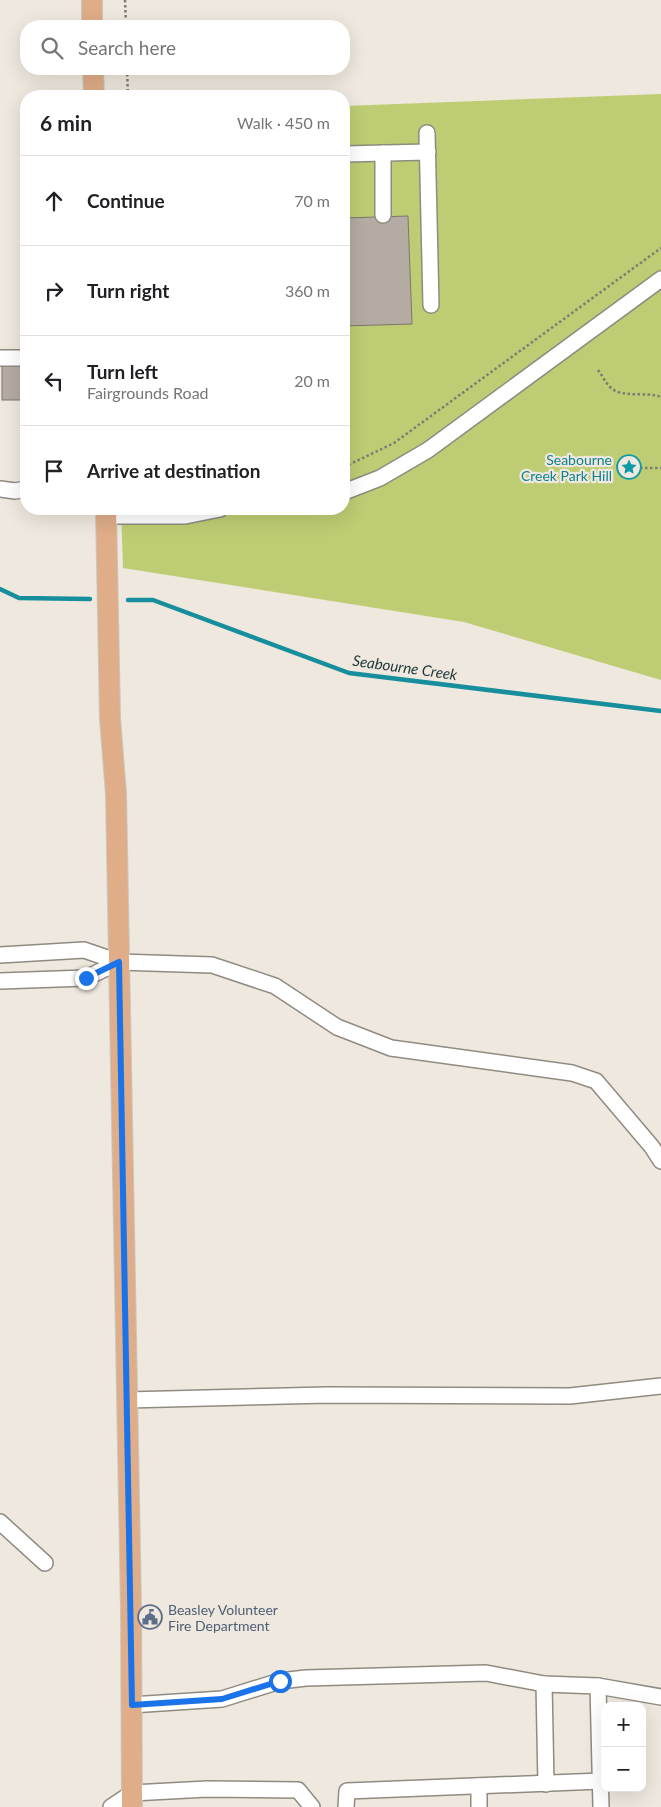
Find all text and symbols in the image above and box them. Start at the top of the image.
search box [20,20,350,75]
icon: search [38,34,66,62]
text: Search here [78,36,176,59]
text: 6 min [40,110,92,135]
text: Walk · 450 m [237,113,330,132]
icon: ahead [40,187,68,215]
text: Continue [87,189,165,212]
text: 70 m [294,191,330,210]
icon: right [40,277,68,305]
text: Turn right [87,279,169,302]
text: 360 m [285,281,330,300]
text: Turn left [87,360,158,383]
icon: left [40,367,68,395]
text: 20 m [294,371,330,390]
text: Fairgrounds Road [87,383,209,402]
place label: Seabourne Creek Park Hill [521,451,612,484]
place icon: Seabourne Creek Park Hill [616,454,642,480]
icon: arrive [40,457,68,485]
text: Arrive at destination [87,459,260,482]
water label: Seabourne Creek [352,651,459,683]
route end [75,967,98,990]
place label: Beasley Volunteer Fire Department [168,1601,278,1634]
public building icon: Beasley Volunteer Fire Department [137,1604,163,1630]
route start [269,1670,292,1693]
map controls [601,1702,646,1792]
button: + [601,1702,646,1747]
button: − [601,1747,646,1792]

